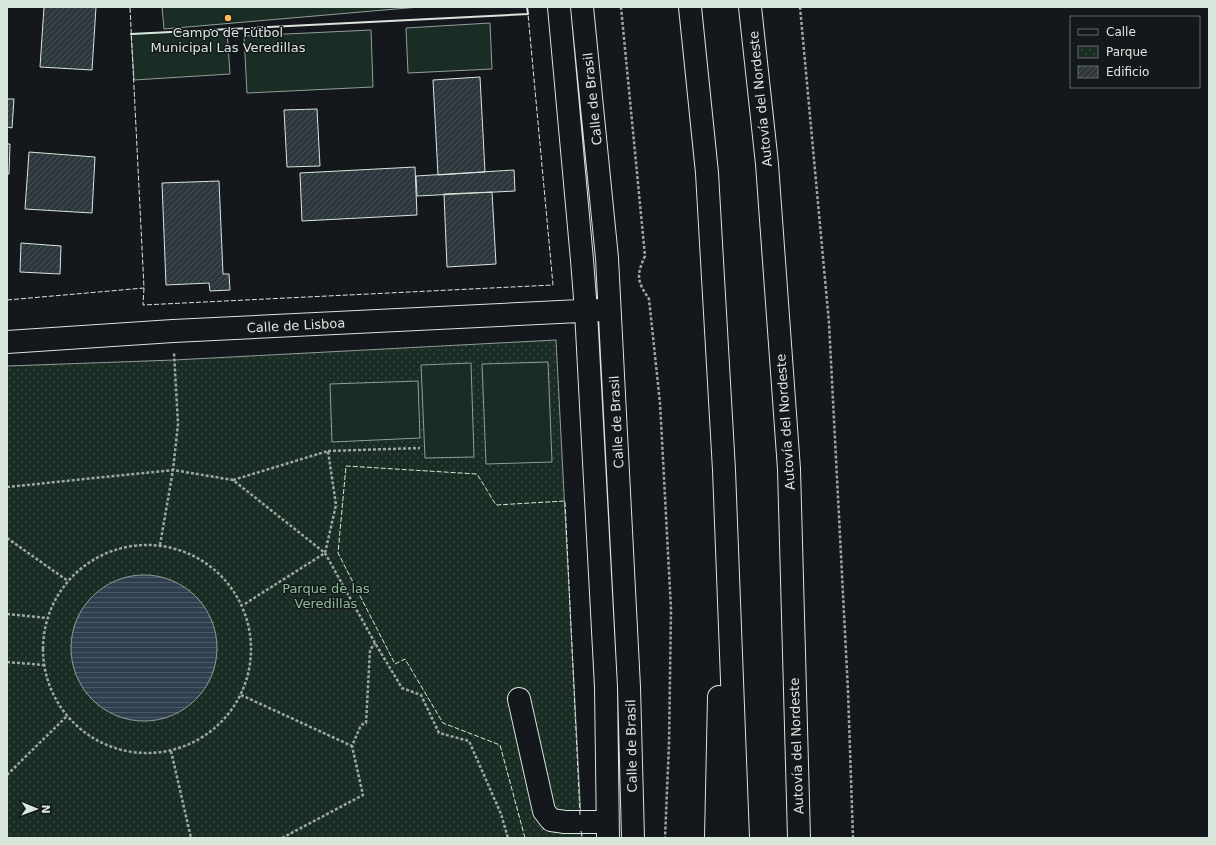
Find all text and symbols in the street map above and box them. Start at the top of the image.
marker: Campo de Fútbol Municipal Las Veredillas [223,13,233,23]
legend [1070,16,1200,88]
place label: Campo de Fútbol Municipal Las Veredillas [151,25,306,55]
text: Calle [1106,25,1136,39]
street label: Autovía del Nordeste [746,30,775,168]
text: Parque [1106,45,1147,59]
street label: Calle de Brasil [580,52,605,146]
text: Edificio [1106,65,1149,79]
street label: Calle de Lisboa [246,315,346,336]
street label: Autovía del Nordeste [773,353,798,491]
street label: Calle de Brasil [607,375,626,469]
park label: Parque de las Veredillas [282,581,370,611]
street label: Autovía del Nordeste [787,678,806,814]
street label: Calle de Brasil [623,699,640,793]
north arrow [16,789,56,829]
text: N [39,804,52,814]

